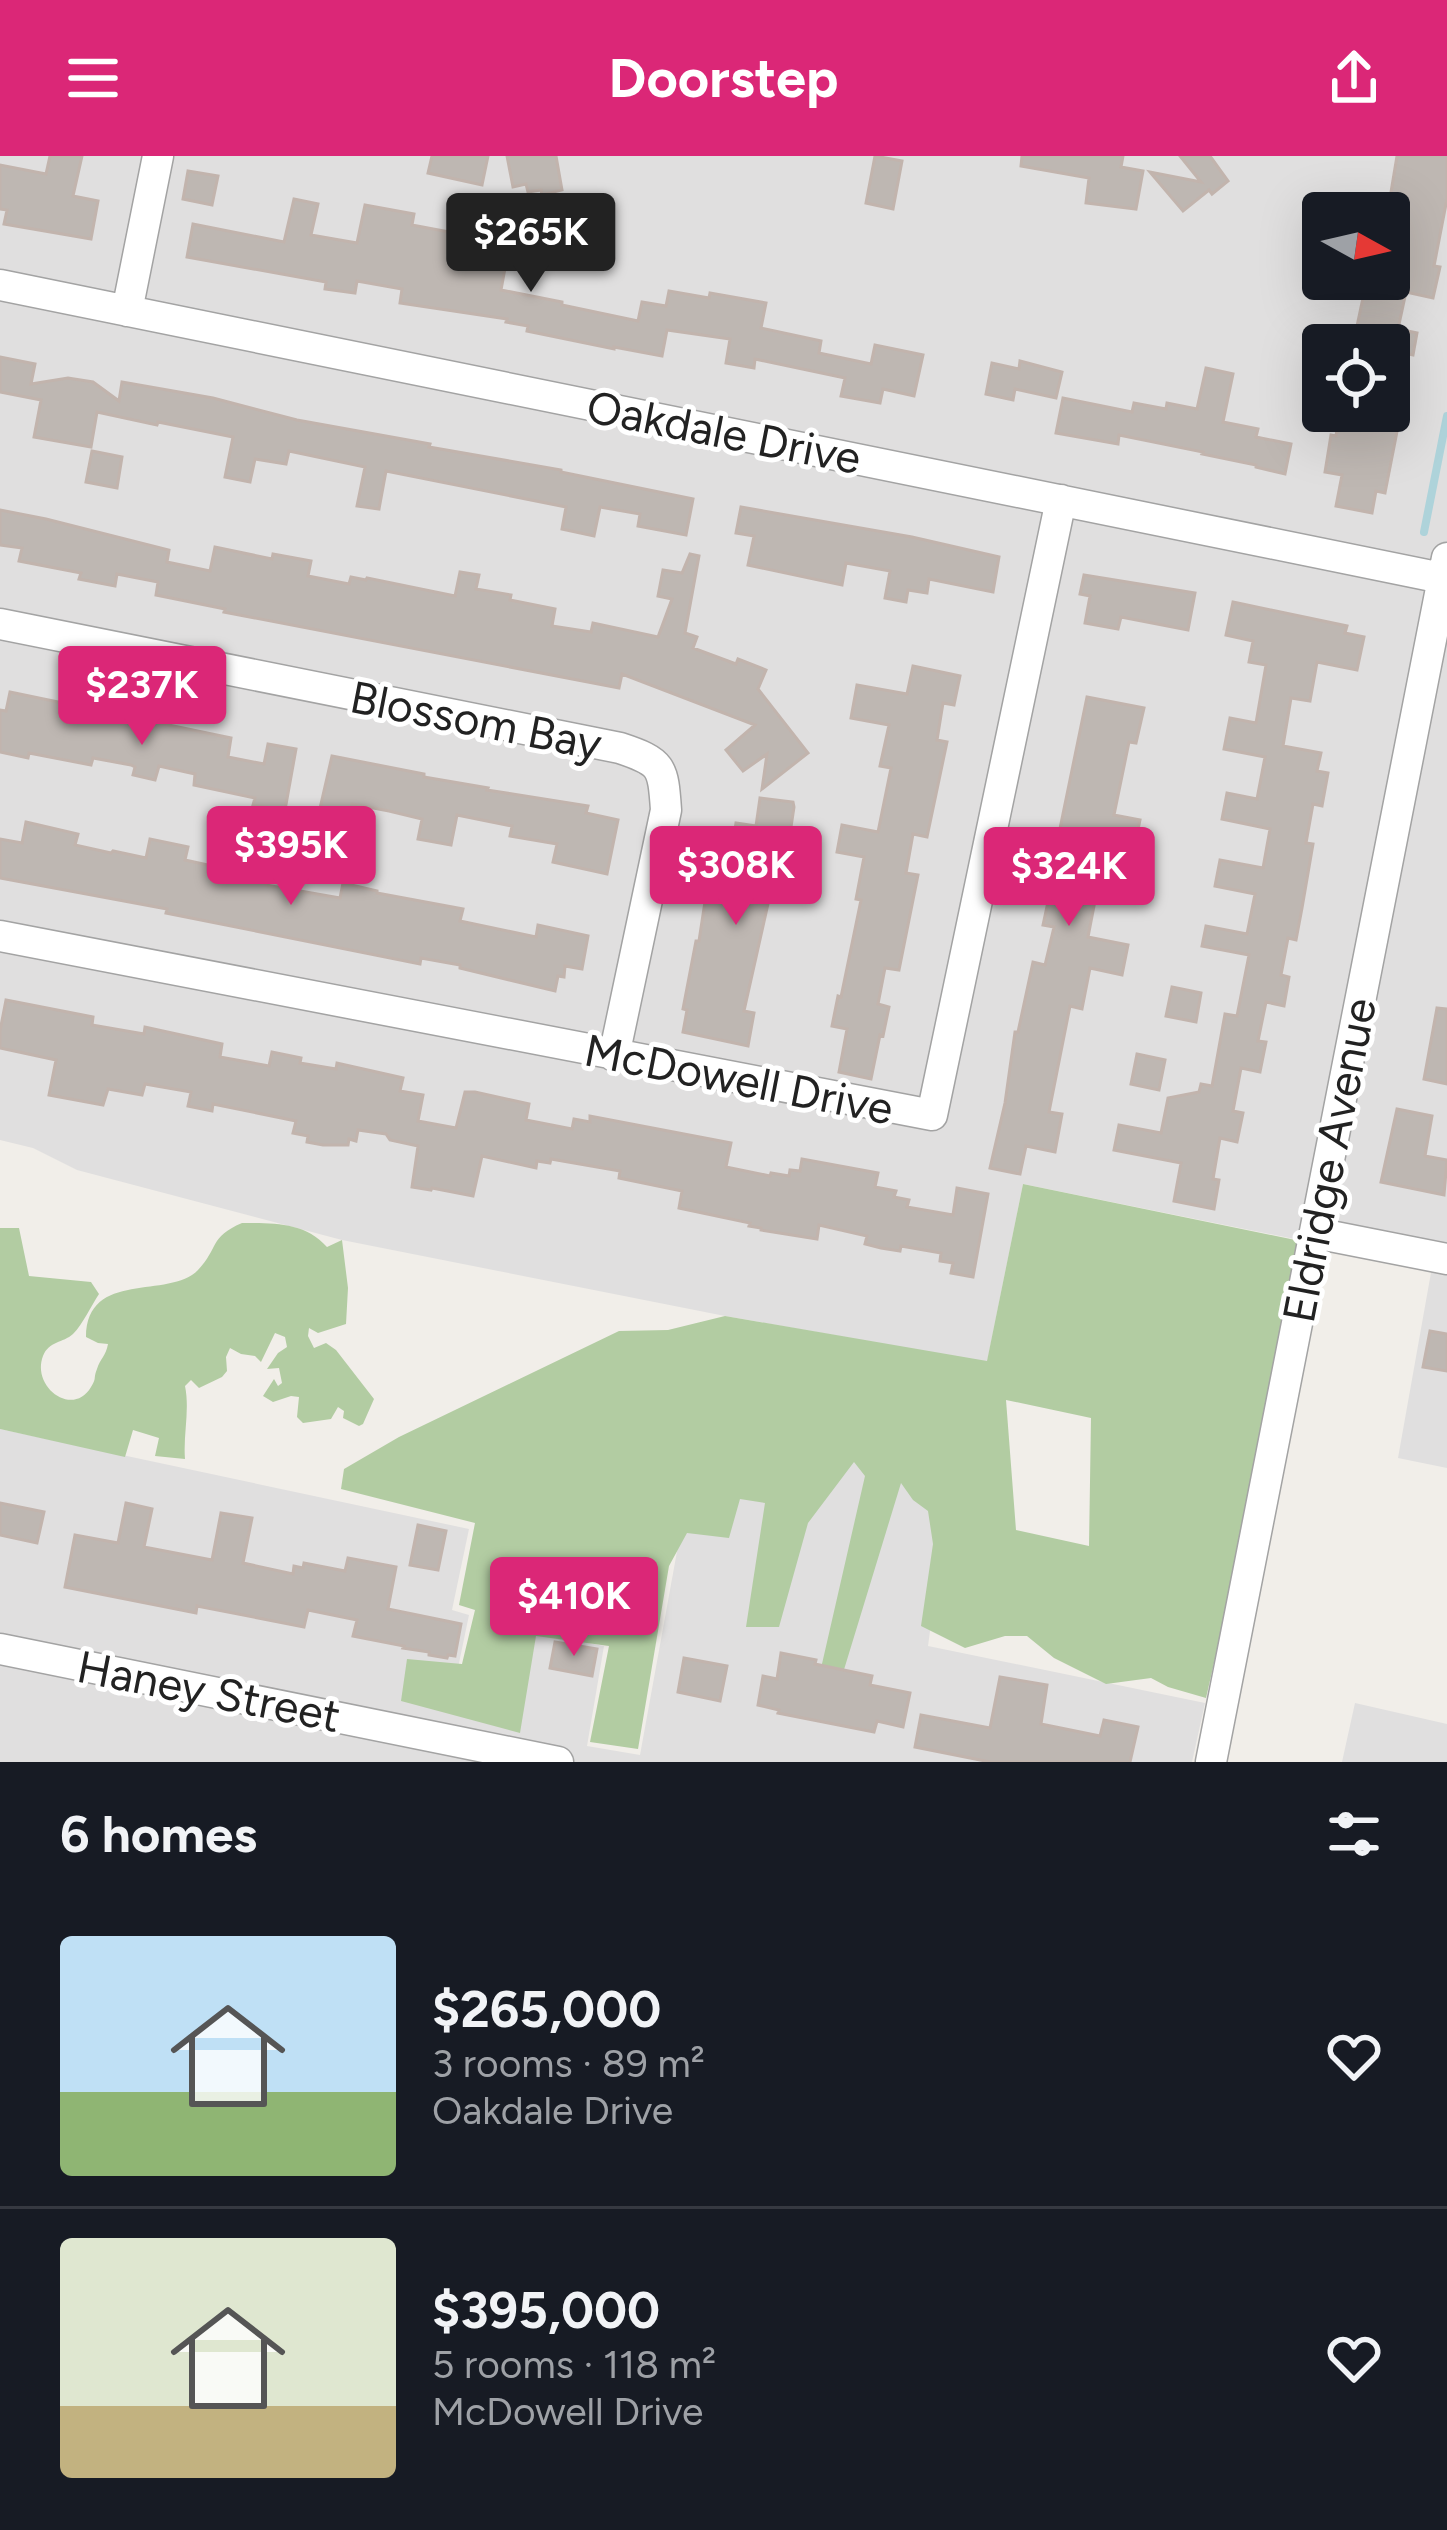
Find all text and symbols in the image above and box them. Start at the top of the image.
icon: menu [60,45,126,111]
icon: share [1321,45,1387,111]
text: Doorstep [609,46,838,111]
north arrow [1302,192,1410,300]
map controls [1302,192,1410,432]
pin: $265K [447,193,615,295]
text: $265K [473,208,589,255]
button: locate [1302,324,1410,432]
street label: Oakdale Drive [582,379,866,485]
pin: $237K [58,646,226,748]
text: $237K [85,661,199,708]
street label: Blossom Bay [346,669,606,771]
pin: $395K [207,806,375,908]
text: $395K [234,821,348,868]
pin: $308K [652,826,820,928]
pin: $324K [985,827,1153,929]
text: $308K [677,841,795,888]
text: $324K [1011,842,1127,889]
street label: Eldridge Avenue [1271,993,1387,1327]
street label: McDowell Drive [580,1023,898,1135]
pin: $410K [490,1557,658,1659]
text: $410K [517,1572,631,1619]
street label: Haney Street [73,1639,345,1743]
icon: filters [1321,1801,1387,1867]
text: 6 homes [60,1804,257,1865]
text: $265,000 [432,1979,661,2040]
icon: home [156,1984,300,2128]
icon: heart [1321,2023,1387,2089]
text: 3 rooms · 89 m² [432,2040,705,2087]
text: Oakdale Drive [432,2087,673,2134]
text: $395,000 [432,2280,660,2341]
icon: home [156,2286,300,2430]
icon: heart [1321,2325,1387,2391]
text: 5 rooms · 118 m² [432,2341,716,2388]
text: McDowell Drive [432,2388,703,2435]

